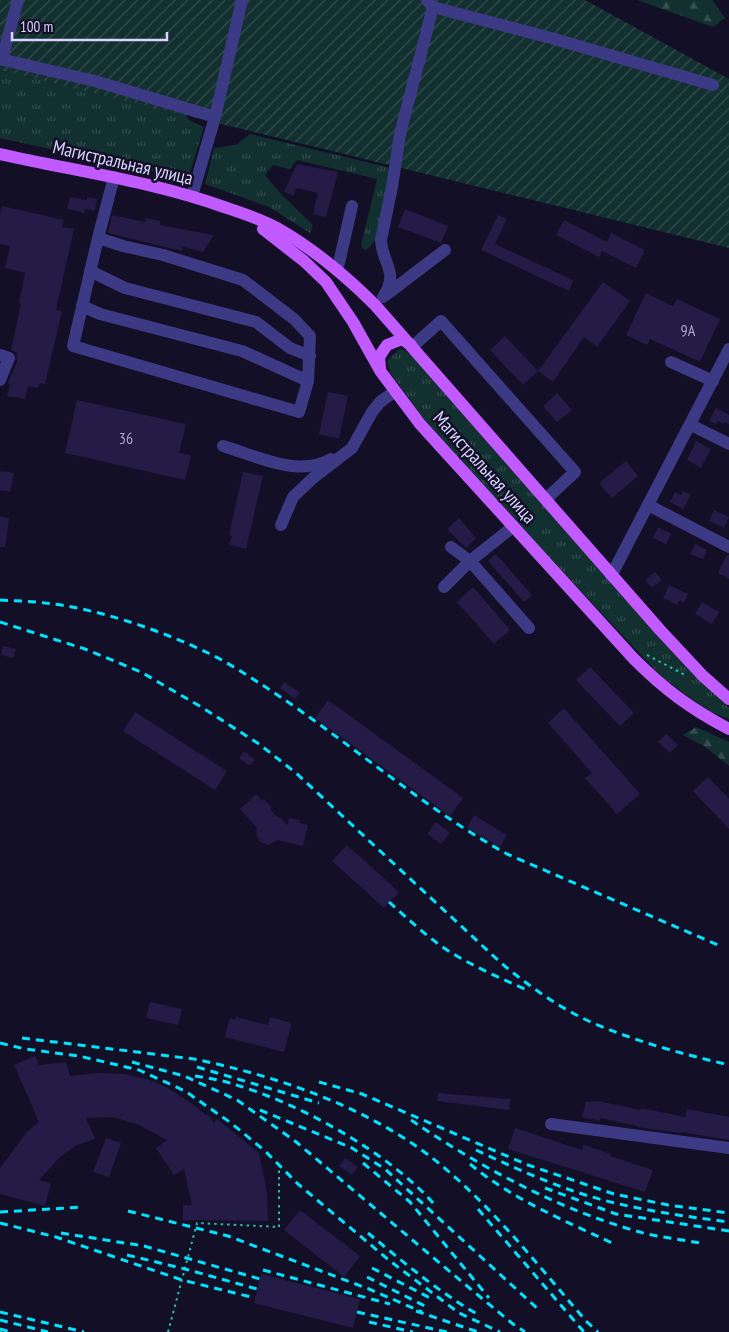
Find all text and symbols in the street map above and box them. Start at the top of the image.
scale bar [12,10,168,42]
text: 100 m [20,17,53,36]
street label: Магистральная улица [51,134,195,190]
house number: 9А [681,320,696,340]
street label: Магистральная улица [428,406,542,528]
house number: 36 [119,428,133,448]

